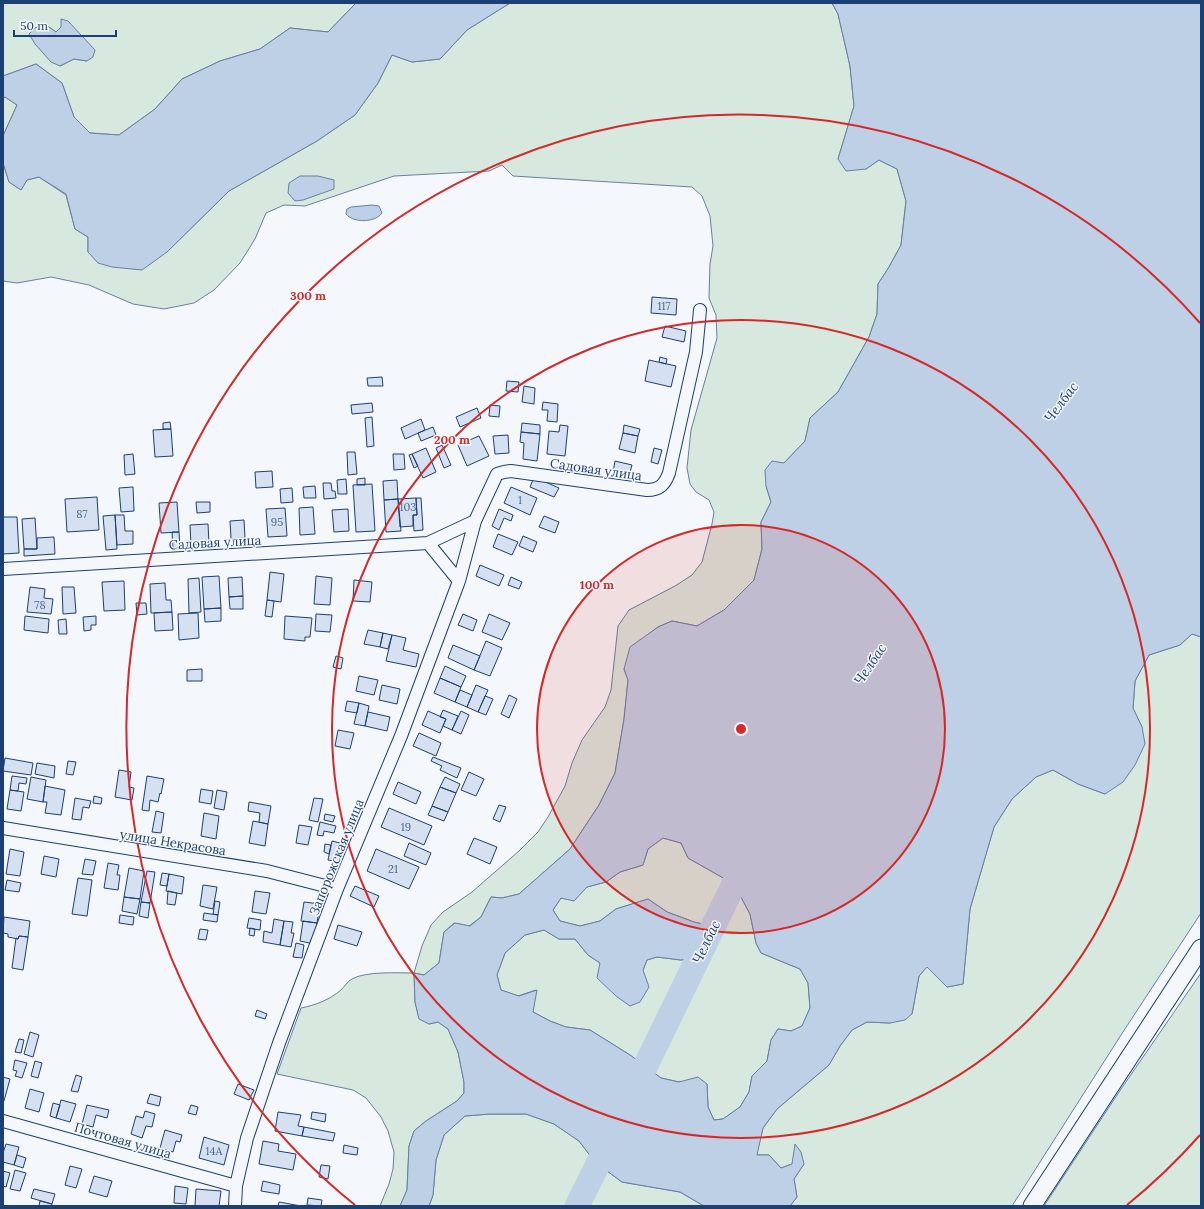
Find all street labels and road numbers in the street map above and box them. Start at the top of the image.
street label: Садовая улица [549,455,643,484]
street label: Садовая улица [168,532,262,553]
street label: Запорожская улица [305,796,368,918]
street label: улица Некрасова [119,826,227,859]
street label: Почтовая улица [73,1119,173,1162]

